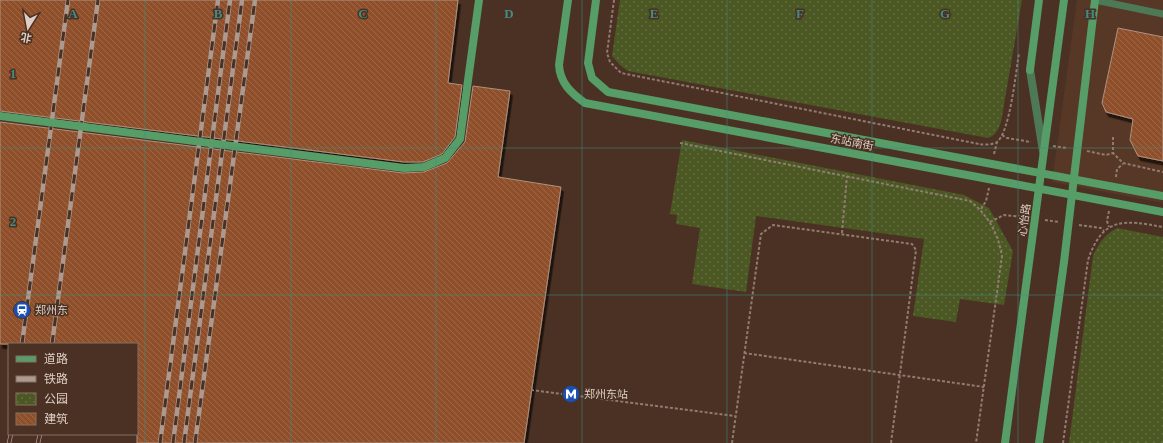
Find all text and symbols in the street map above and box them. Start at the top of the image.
text: A [68,6,78,21]
text: B [214,6,223,21]
text: C [358,6,368,21]
text: D [504,6,514,21]
text: E [650,6,658,21]
text: F [796,6,804,21]
text: G [940,6,950,21]
text: H [1085,6,1095,21]
north arrow [8,8,48,48]
text: 北 [20,31,33,45]
text: 1 [10,66,16,81]
street label: 东站南街 [829,132,875,152]
street label: 心怡路 [1016,203,1032,237]
text: 2 [10,214,16,229]
station icon: 郑州东 [12,300,32,320]
place label: 郑州东 [35,304,68,316]
legend [8,343,138,435]
text: 道路 [44,352,68,366]
text: 铁路 [44,372,68,386]
metro station icon: 郑州东站 [561,384,581,404]
place label: 郑州东站 [584,388,628,400]
text: 公园 [44,392,68,406]
text: 建筑 [44,412,68,426]

